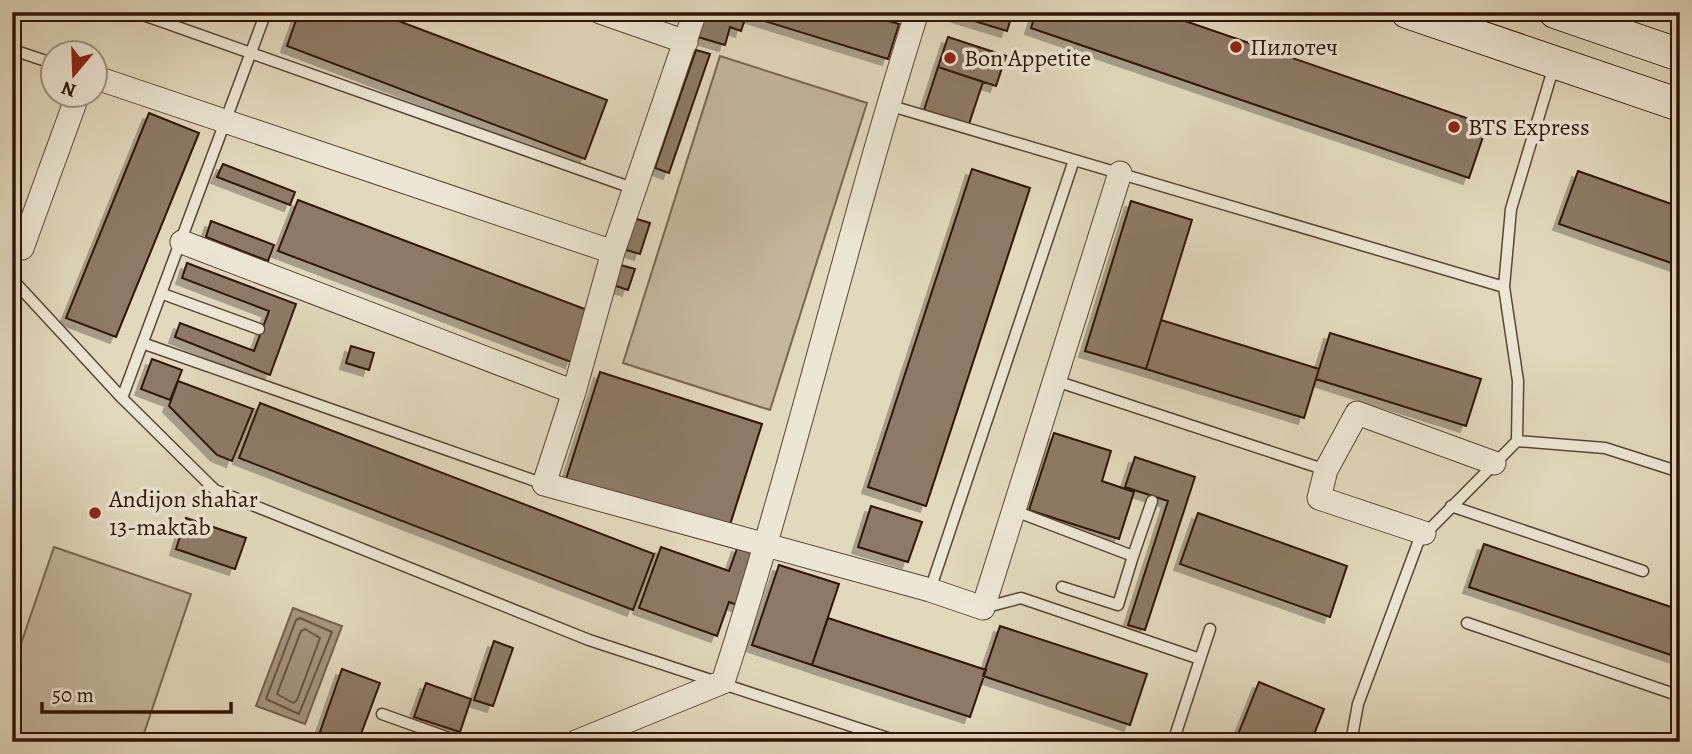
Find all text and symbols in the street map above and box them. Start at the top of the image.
place label: Пилотеч [1250,31,1338,63]
north arrow [38,38,108,108]
marker: Пилотеч [1228,39,1244,55]
place label: Bon Appetite [964,42,1091,74]
marker: Bon Appetite [942,50,958,66]
text: N [58,75,80,104]
place label: BTS Express [1468,111,1590,143]
marker: BTS Express [1446,119,1462,135]
place label: Andijon shahar 13-maktab [108,483,258,543]
marker: Andijon shahar 13-maktab [87,505,103,521]
scale bar [42,670,231,714]
text: 50 m [52,681,94,709]

